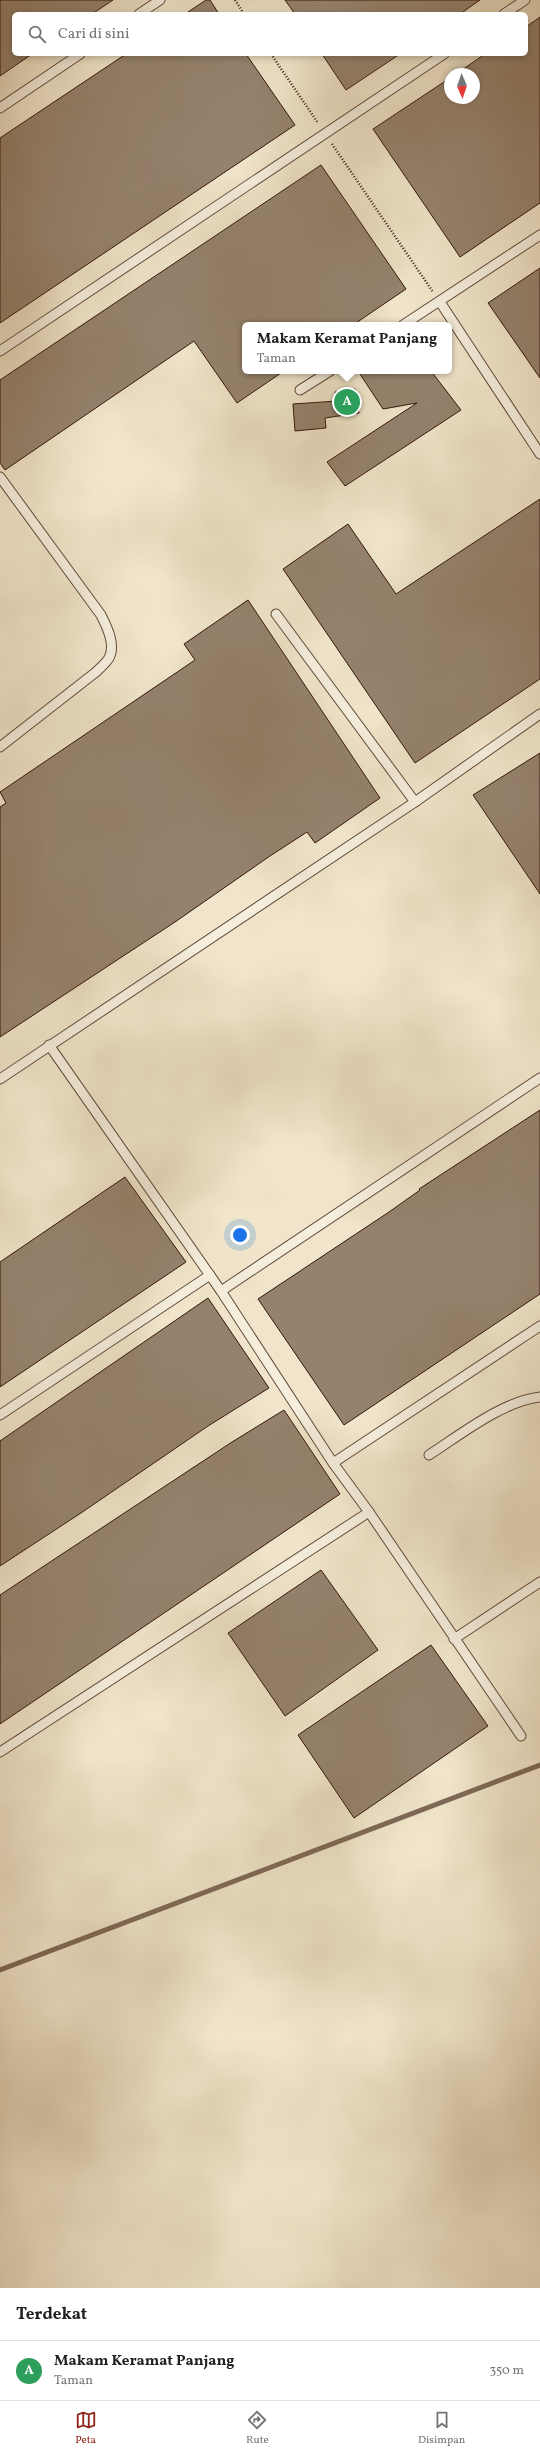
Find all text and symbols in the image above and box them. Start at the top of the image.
search box [12,12,528,56]
icon: search [26,23,48,45]
text: Cari di sini [58,24,129,45]
north arrow [444,68,480,104]
popup [242,322,452,374]
text: Makam Keramat Panjang [257,329,437,350]
text: Taman [257,350,296,368]
pin: A [334,387,360,417]
your location [230,1225,250,1245]
text: Terdekat [16,2303,87,2326]
text: Makam Keramat Panjang [54,2351,235,2372]
text: A [24,2362,34,2380]
text: 350 m [489,2362,524,2380]
text: Taman [54,2372,93,2390]
tab: Peta [75,2409,97,2448]
tab: Rute [246,2409,269,2448]
tab: Disimpan [418,2409,465,2448]

